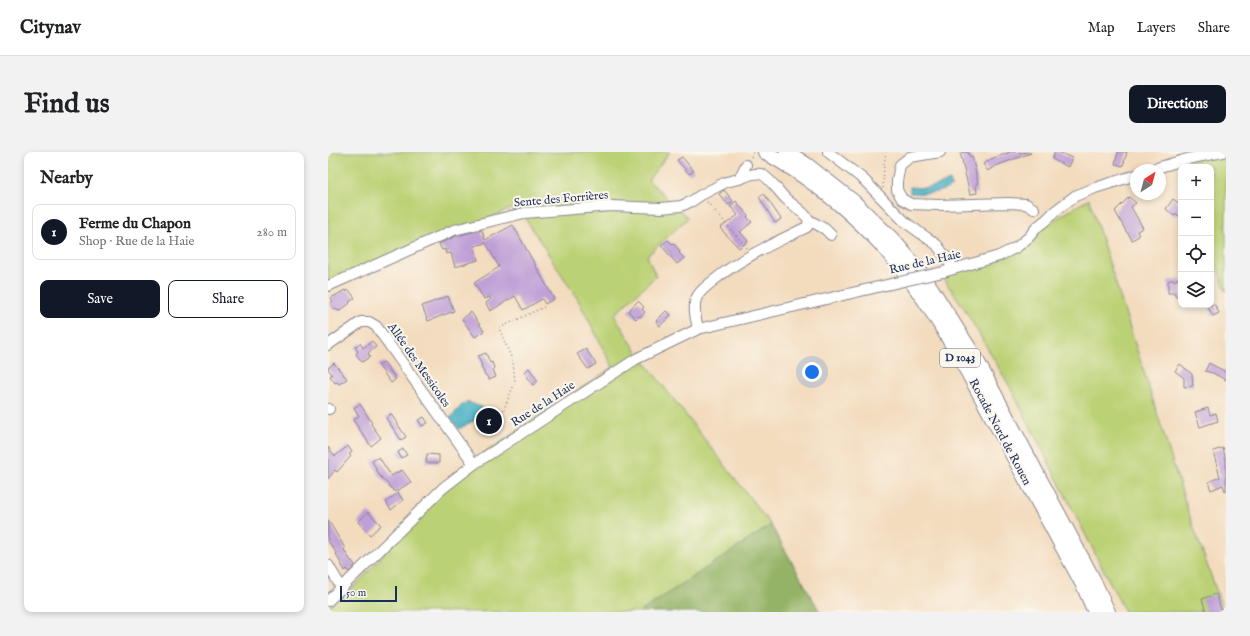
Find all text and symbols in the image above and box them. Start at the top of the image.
text: Citynav [20,16,81,40]
text: Map [1088,19,1115,37]
text: Layers [1137,19,1176,37]
text: Share [1198,19,1230,37]
button: Directions [1129,85,1226,123]
text: Find us [24,87,110,122]
north arrow [1130,164,1166,200]
map controls [1178,164,1214,308]
button: + [1178,164,1214,200]
text: Nearby [40,168,93,189]
street label: Sente des Forrières [513,187,609,211]
button: − [1178,200,1214,236]
text: Ferme du Chapon [79,214,191,233]
text: 1 [52,224,56,241]
text: 280 m [257,224,287,241]
text: Shop · Rue de la Haie [79,233,194,250]
button: locate [1178,236,1214,272]
street label: Rue de la Haie [888,246,963,278]
button: layers [1178,272,1214,308]
button: Save [40,280,160,318]
button: Share [168,280,288,318]
street label: Allée des Messicoles [384,319,454,410]
road number: D 1043 [940,349,980,367]
your location [802,362,822,382]
street label: Rocade Nord de Rouen [966,376,1035,488]
street label: Rue de la Haie [508,378,578,430]
pin: 1 [476,406,502,436]
scale bar [340,584,397,603]
text: 50 m [346,586,366,600]

